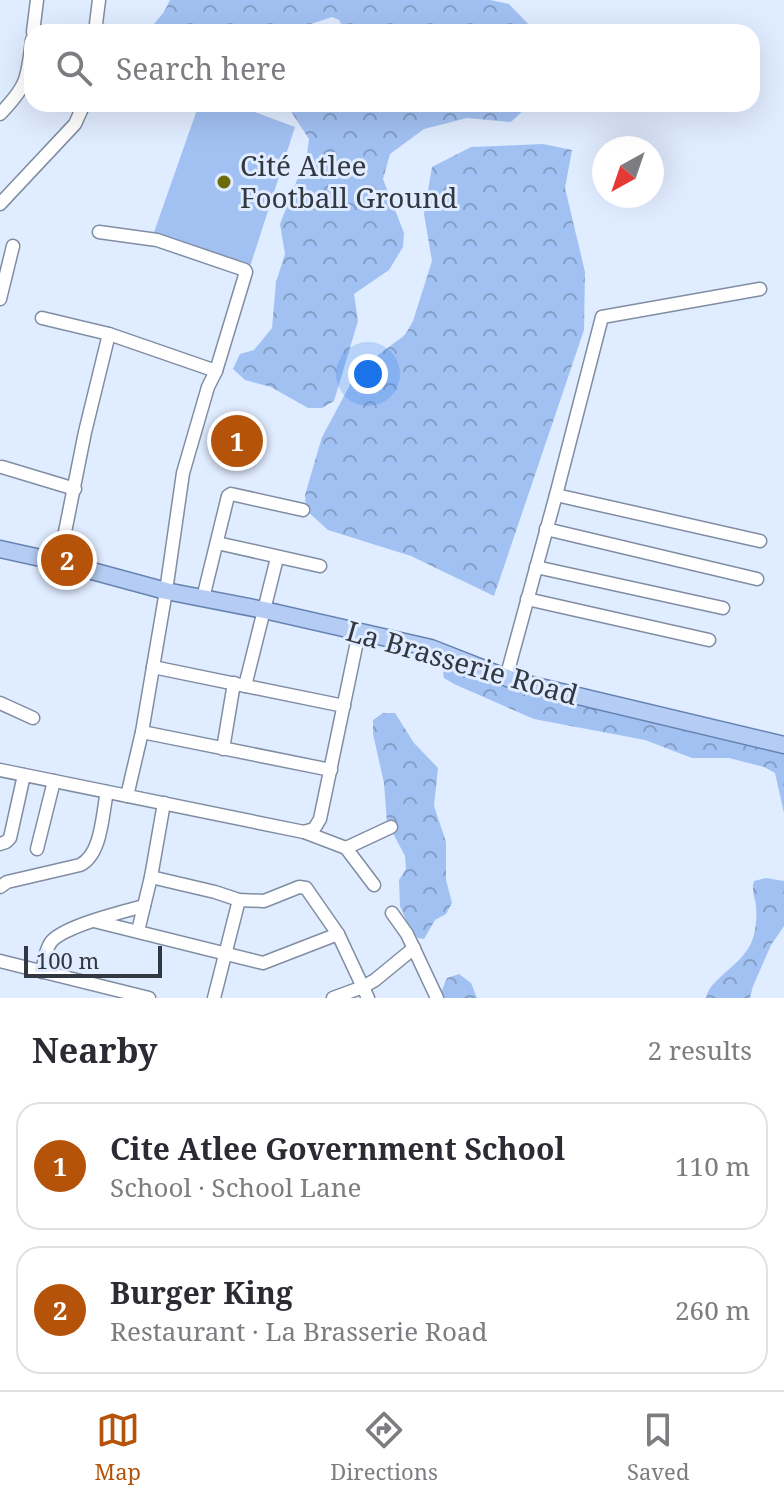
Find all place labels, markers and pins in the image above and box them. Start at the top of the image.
place label: Cité Atlee Football Ground [240,146,458,216]
marker: Cité Atlee Football Ground [215,173,233,191]
pin: 1 [211,411,263,471]
pin: 2 [41,530,93,590]

